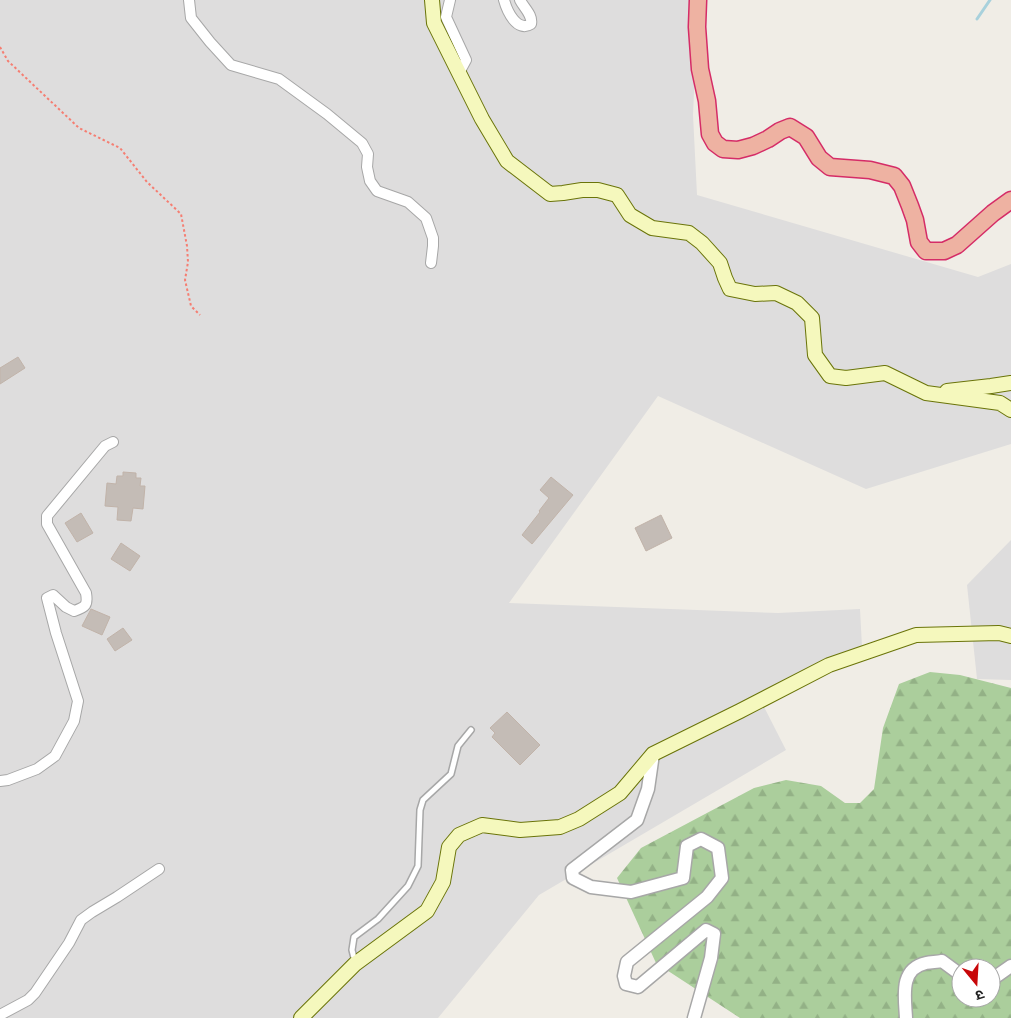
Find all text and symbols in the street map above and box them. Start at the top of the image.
north arrow [951,958,1001,1008]
text: उ [972,985,986,1004]

